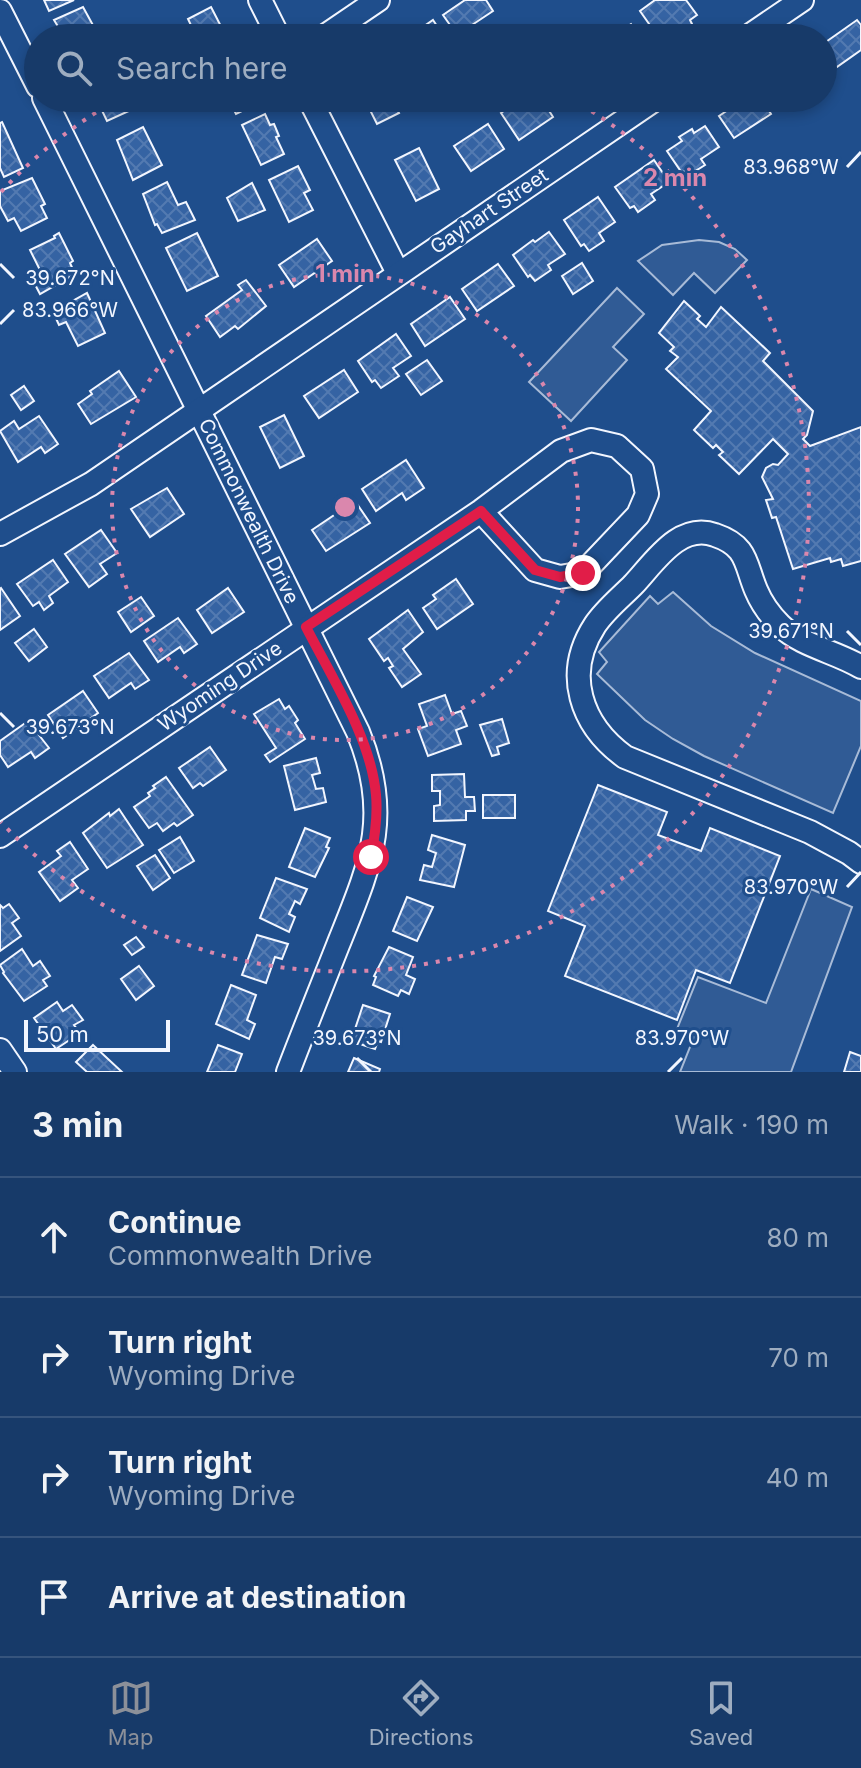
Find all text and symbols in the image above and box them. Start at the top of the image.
search box [24,24,837,112]
icon: search [52,46,96,90]
text: Search here [116,50,288,86]
text: 83.968°W [743,155,839,179]
street label: Gayhart Street [426,163,553,259]
text: 2 min [643,163,707,192]
text: 1 min [315,259,375,288]
text: 39.672°N [25,266,115,290]
text: 83.966°W [22,298,118,322]
street label: Commonwealth Drive [194,414,304,608]
centre of rings [331,493,359,521]
route end [565,555,601,591]
text: 39.671°N [748,619,834,643]
street label: Wyoming Drive [153,636,287,736]
text: 39.673°N [25,715,115,739]
route start [353,839,389,875]
text: 83.970°W [744,875,838,899]
scale bar [24,1016,170,1052]
text: 50 m [36,1021,89,1047]
text: 39.673°N [312,1026,402,1050]
text: 83.970°W [635,1026,729,1050]
text: 3 min [32,1104,123,1145]
text: Walk · 190 m [674,1109,829,1140]
text: Continue [108,1204,242,1240]
icon: ahead [32,1215,76,1259]
text: 80 m [766,1222,829,1253]
text: Commonwealth Drive [108,1240,372,1271]
text: Turn right [108,1324,252,1360]
icon: right [32,1335,76,1379]
text: 70 m [768,1342,829,1373]
text: Wyoming Drive [108,1360,296,1391]
text: Turn right [108,1444,252,1480]
icon: right [32,1455,76,1499]
text: 40 m [766,1462,829,1493]
text: Wyoming Drive [108,1480,296,1511]
icon: arrive [32,1575,76,1619]
text: Arrive at destination [108,1579,406,1615]
tab: Map [108,1676,153,1750]
tab: Directions [369,1676,474,1750]
tab: Saved [689,1676,753,1750]

